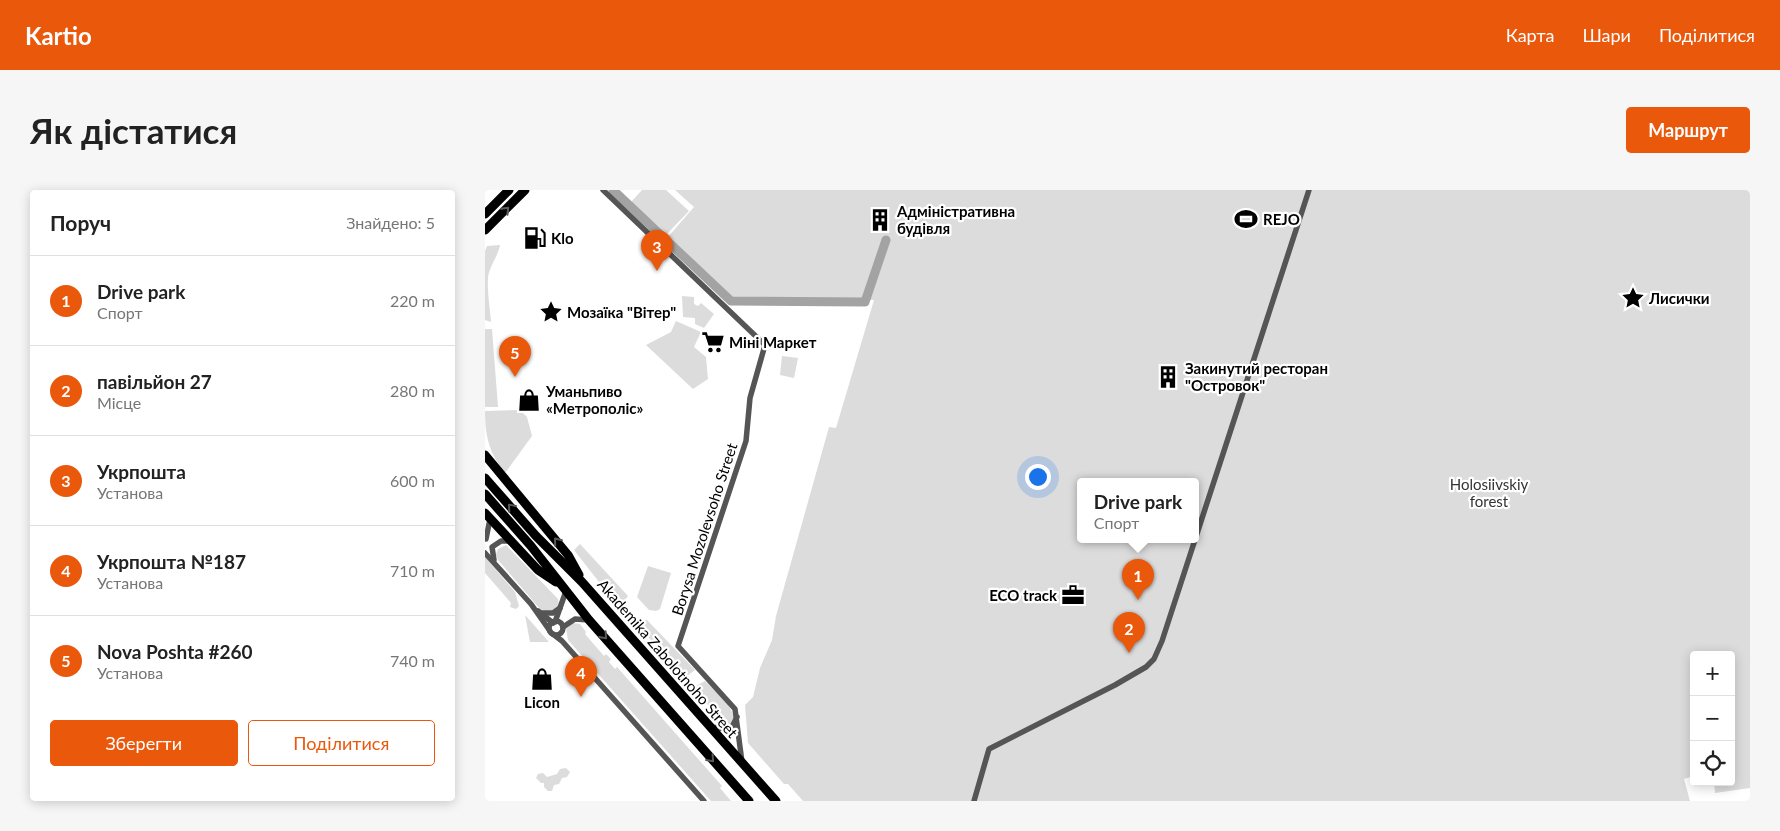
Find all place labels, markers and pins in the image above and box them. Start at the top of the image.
place label: Адміністративна будівля [896,202,1015,237]
sports icon: REJO [1233,206,1259,232]
building icon: Адміністративна будівля [867,207,893,233]
place label: REJO [1263,210,1300,228]
fuel station icon: Klo [522,225,548,251]
place label: Klo [551,229,574,247]
pin: 3 [641,230,673,271]
place icon: Лисички [1620,285,1646,311]
place label: Лисички [1648,289,1710,307]
place icon: Мозаїка "Вітер" [538,299,564,325]
place label: Мозаїка "Вітер" [567,303,676,321]
supermarket icon: Міні Маркет [700,329,726,355]
place label: Міні Маркет [729,333,817,351]
pin: 5 [499,336,531,377]
place label: Закинутий ресторан "Островок" [1185,359,1328,394]
building icon: Закинутий ресторан "Островок" [1155,364,1181,390]
place label: Уманьпиво «Метрополіс» [545,382,644,417]
shop icon: Уманьпиво «Метрополіс» [516,387,542,413]
pin: 1 [1122,559,1154,600]
office icon: ECO track [1060,582,1086,608]
place label: ECO track [989,586,1058,604]
pin: 2 [1113,612,1145,653]
pin: 4 [565,656,597,697]
shop icon: Licon [529,666,555,692]
place label: Licon [524,693,560,711]

